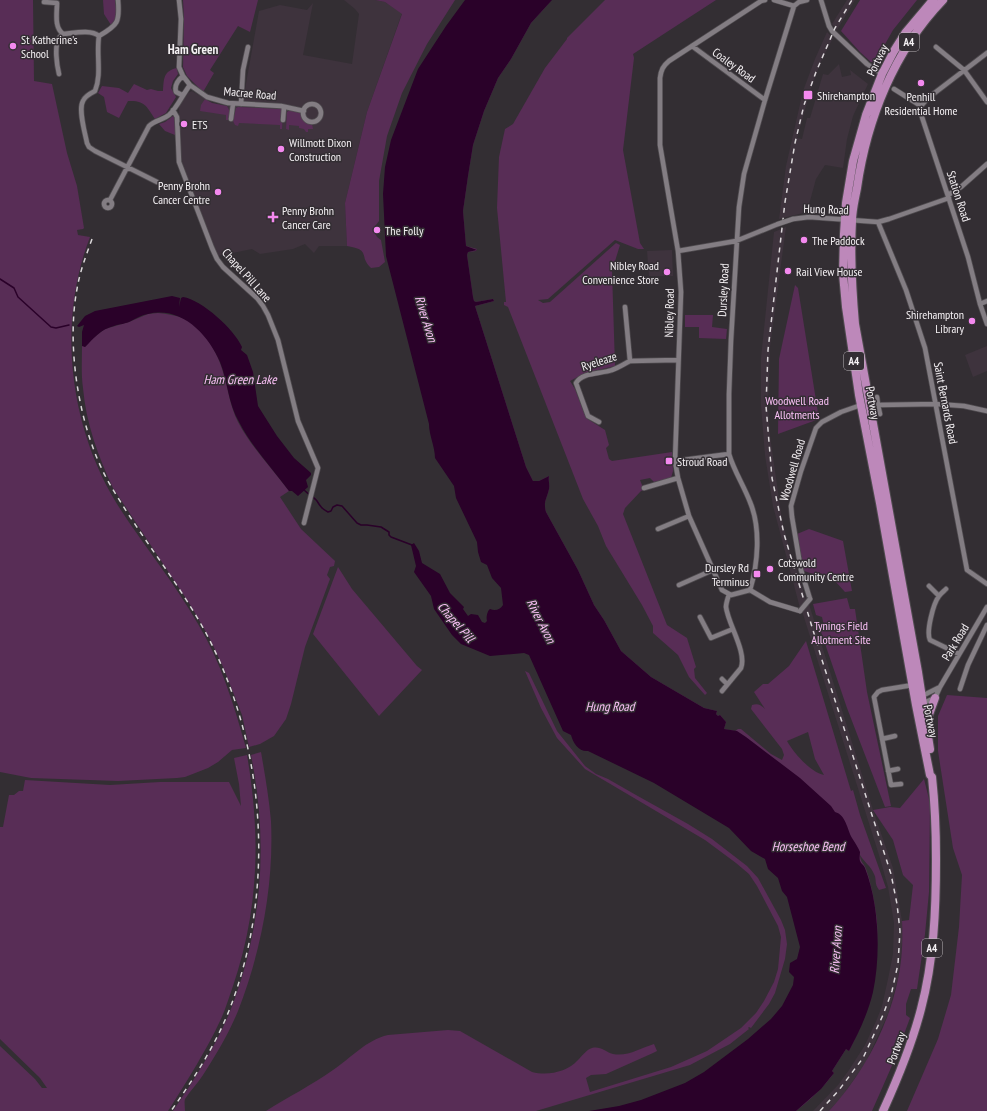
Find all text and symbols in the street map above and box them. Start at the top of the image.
place label: St Katherine's School [21,32,78,61]
road number: A4 [899,33,919,51]
marker: St Katherine's School [8,41,18,51]
district label: Ham Green [168,41,219,58]
street label: Portway [863,41,891,78]
street label: Coaley Road [709,44,759,86]
marker: Penhill Residential Home [916,78,926,88]
street label: Macrae Road [223,83,277,103]
place label: Shirehampton [817,88,875,103]
marker: Shirehampton [802,89,814,101]
place label: Penhill Residential Home [885,89,957,118]
place label: ETS [192,117,208,132]
marker: ETS [179,119,189,129]
place label: Willmott Dixon Construction [289,135,351,164]
marker: Willmott Dixon Construction [276,144,286,154]
street label: Station Road [944,169,974,223]
place label: Penny Brohn Cancer Centre [153,178,210,207]
marker: Penny Brohn Cancer Centre [213,187,223,197]
street label: Hung Road [803,201,849,217]
place label: Penny Brohn Cancer Care [282,203,334,232]
marker: Penny Brohn Cancer Care [267,211,279,223]
place label: The Folly [385,223,424,238]
marker: The Folly [372,225,382,235]
place label: The Paddock [812,233,865,248]
marker: The Paddock [799,235,809,245]
street label: Chapel Pill Lane [219,245,275,305]
place label: Nibley Road Convenience Store [582,258,659,287]
street label: Dursley Road [714,263,732,317]
place label: Rail View House [796,264,863,279]
marker: Rail View House [783,266,793,276]
marker: Nibley Road Convenience Store [662,267,672,277]
street label: Nibley Road [661,288,677,338]
water label: River Avon [411,294,441,345]
place label: Shirehampton Library [906,307,964,336]
marker: Shirehampton Library [967,316,977,326]
street label: Ryeleaze [579,348,619,374]
road number: A4 [844,352,864,370]
street label: Saint Bernards Road [931,361,961,445]
water label: Ham Green Lake [203,371,278,388]
street label: Portway [863,385,883,421]
park label: Woodwell Road Allotments [765,393,829,422]
street label: Woodwell Road [776,437,808,503]
place label: Stroud Road [677,454,727,469]
marker: Stroud Road [664,456,674,466]
place label: Cotswold Community Centre [778,555,854,584]
place label: Dursley Rd Terminus [705,560,749,589]
marker: Cotswold Community Centre [765,564,775,574]
marker: Dursley Rd Terminus [752,569,762,579]
water label: River Avon [523,596,560,647]
water label: Chapel Pill [434,598,480,647]
park label: Tynings Field Allotment Site [811,618,871,647]
street label: Park Road [938,621,972,663]
water label: Hung Road [586,698,637,715]
street label: Portway [920,703,942,739]
water label: Horseshoe Bend [772,838,847,855]
water label: River Avon [826,924,846,974]
road number: A4 [922,939,942,957]
street label: Portway [883,1029,909,1066]

